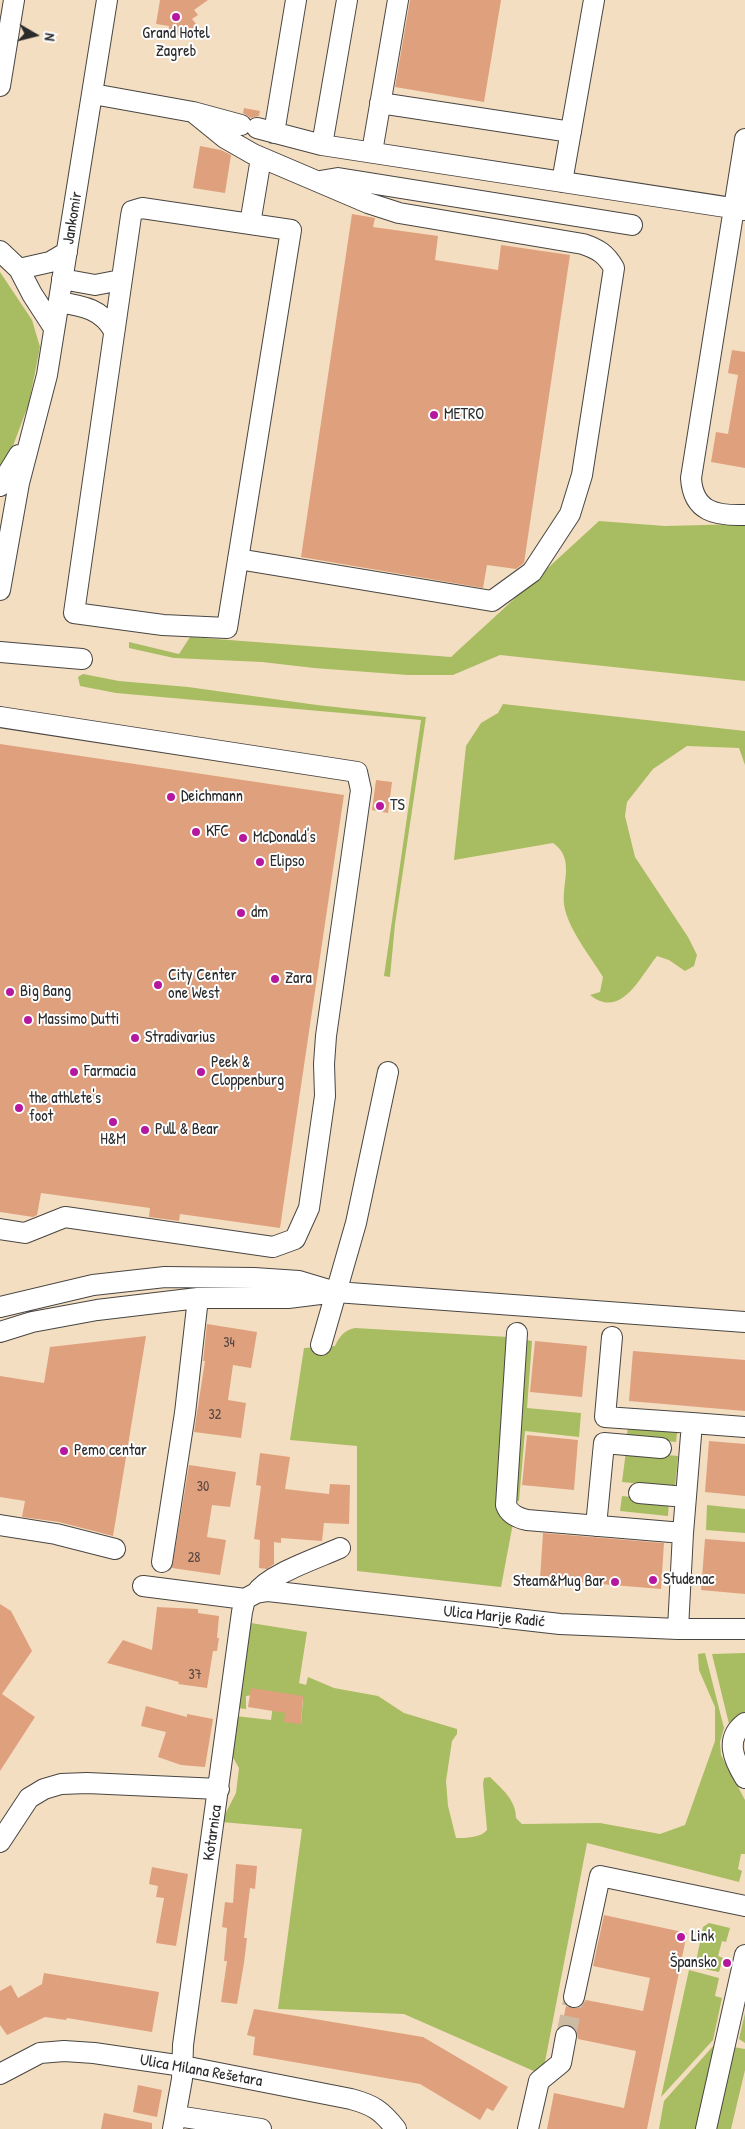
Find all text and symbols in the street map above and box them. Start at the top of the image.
north arrow [10,10,60,60]
marker: Grand Hotel Zagreb [170,11,182,23]
place label: Grand Hotel Zagreb [142,24,210,62]
text: N [40,32,60,42]
street label: Jankomir [59,190,87,246]
place label: METRO [444,405,484,425]
marker: METRO [428,409,440,421]
place label: Deichmann [181,787,243,807]
marker: Deichmann [165,791,177,803]
place label: TS [390,796,405,816]
marker: TS [374,800,386,812]
place label: KFC [206,822,229,842]
marker: KFC [190,826,202,838]
place label: McDonald's [253,828,316,848]
marker: McDonald's [237,832,249,844]
place label: Elipso [270,852,304,872]
marker: Elipso [254,856,266,868]
place label: dm [251,903,268,923]
marker: dm [235,907,247,919]
place label: City Center one West [168,966,237,1004]
place label: Zara [285,969,312,989]
marker: Zara [269,973,281,985]
marker: City Center one West [152,979,164,991]
place label: Big Bang [20,982,71,1002]
marker: Big Bang [4,986,16,998]
place label: Massimo Dutti [38,1010,119,1030]
marker: Massimo Dutti [22,1014,34,1026]
place label: Stradivarius [145,1028,215,1048]
marker: Stradivarius [129,1032,141,1044]
place label: Peek & Cloppenburg [211,1053,284,1091]
place label: Farmacia [84,1062,136,1082]
marker: Farmacia [68,1066,80,1078]
marker: Peek & Cloppenburg [195,1066,207,1078]
place label: the athlete's foot [29,1089,101,1127]
marker: the athlete's foot [13,1102,25,1114]
marker: H&M [107,1116,119,1128]
place label: Pull & Bear [155,1120,219,1140]
marker: Pull & Bear [139,1124,151,1136]
place label: H&M [100,1130,126,1150]
house number: 34 [223,1335,235,1351]
house number: 32 [209,1407,221,1423]
place label: Pemo centar [74,1441,147,1461]
marker: Pemo centar [58,1445,70,1457]
house number: 30 [197,1479,209,1495]
house number: 28 [188,1550,200,1566]
place label: Studenac [663,1570,715,1590]
place label: Steam&Mug Bar [513,1572,605,1592]
marker: Studenac [647,1574,659,1586]
marker: Steam&Mug Bar [609,1576,621,1588]
street label: Ulica Marije Radić [442,1602,546,1632]
house number: 37 [188,1667,202,1683]
street label: Kotarnica [200,1804,226,1862]
place label: Link [691,1927,714,1947]
marker: Link [675,1931,687,1943]
place label: Špansko [670,1953,717,1973]
marker: Špansko [721,1957,733,1969]
street label: Ulica Milana Rešetara [138,2051,264,2091]

